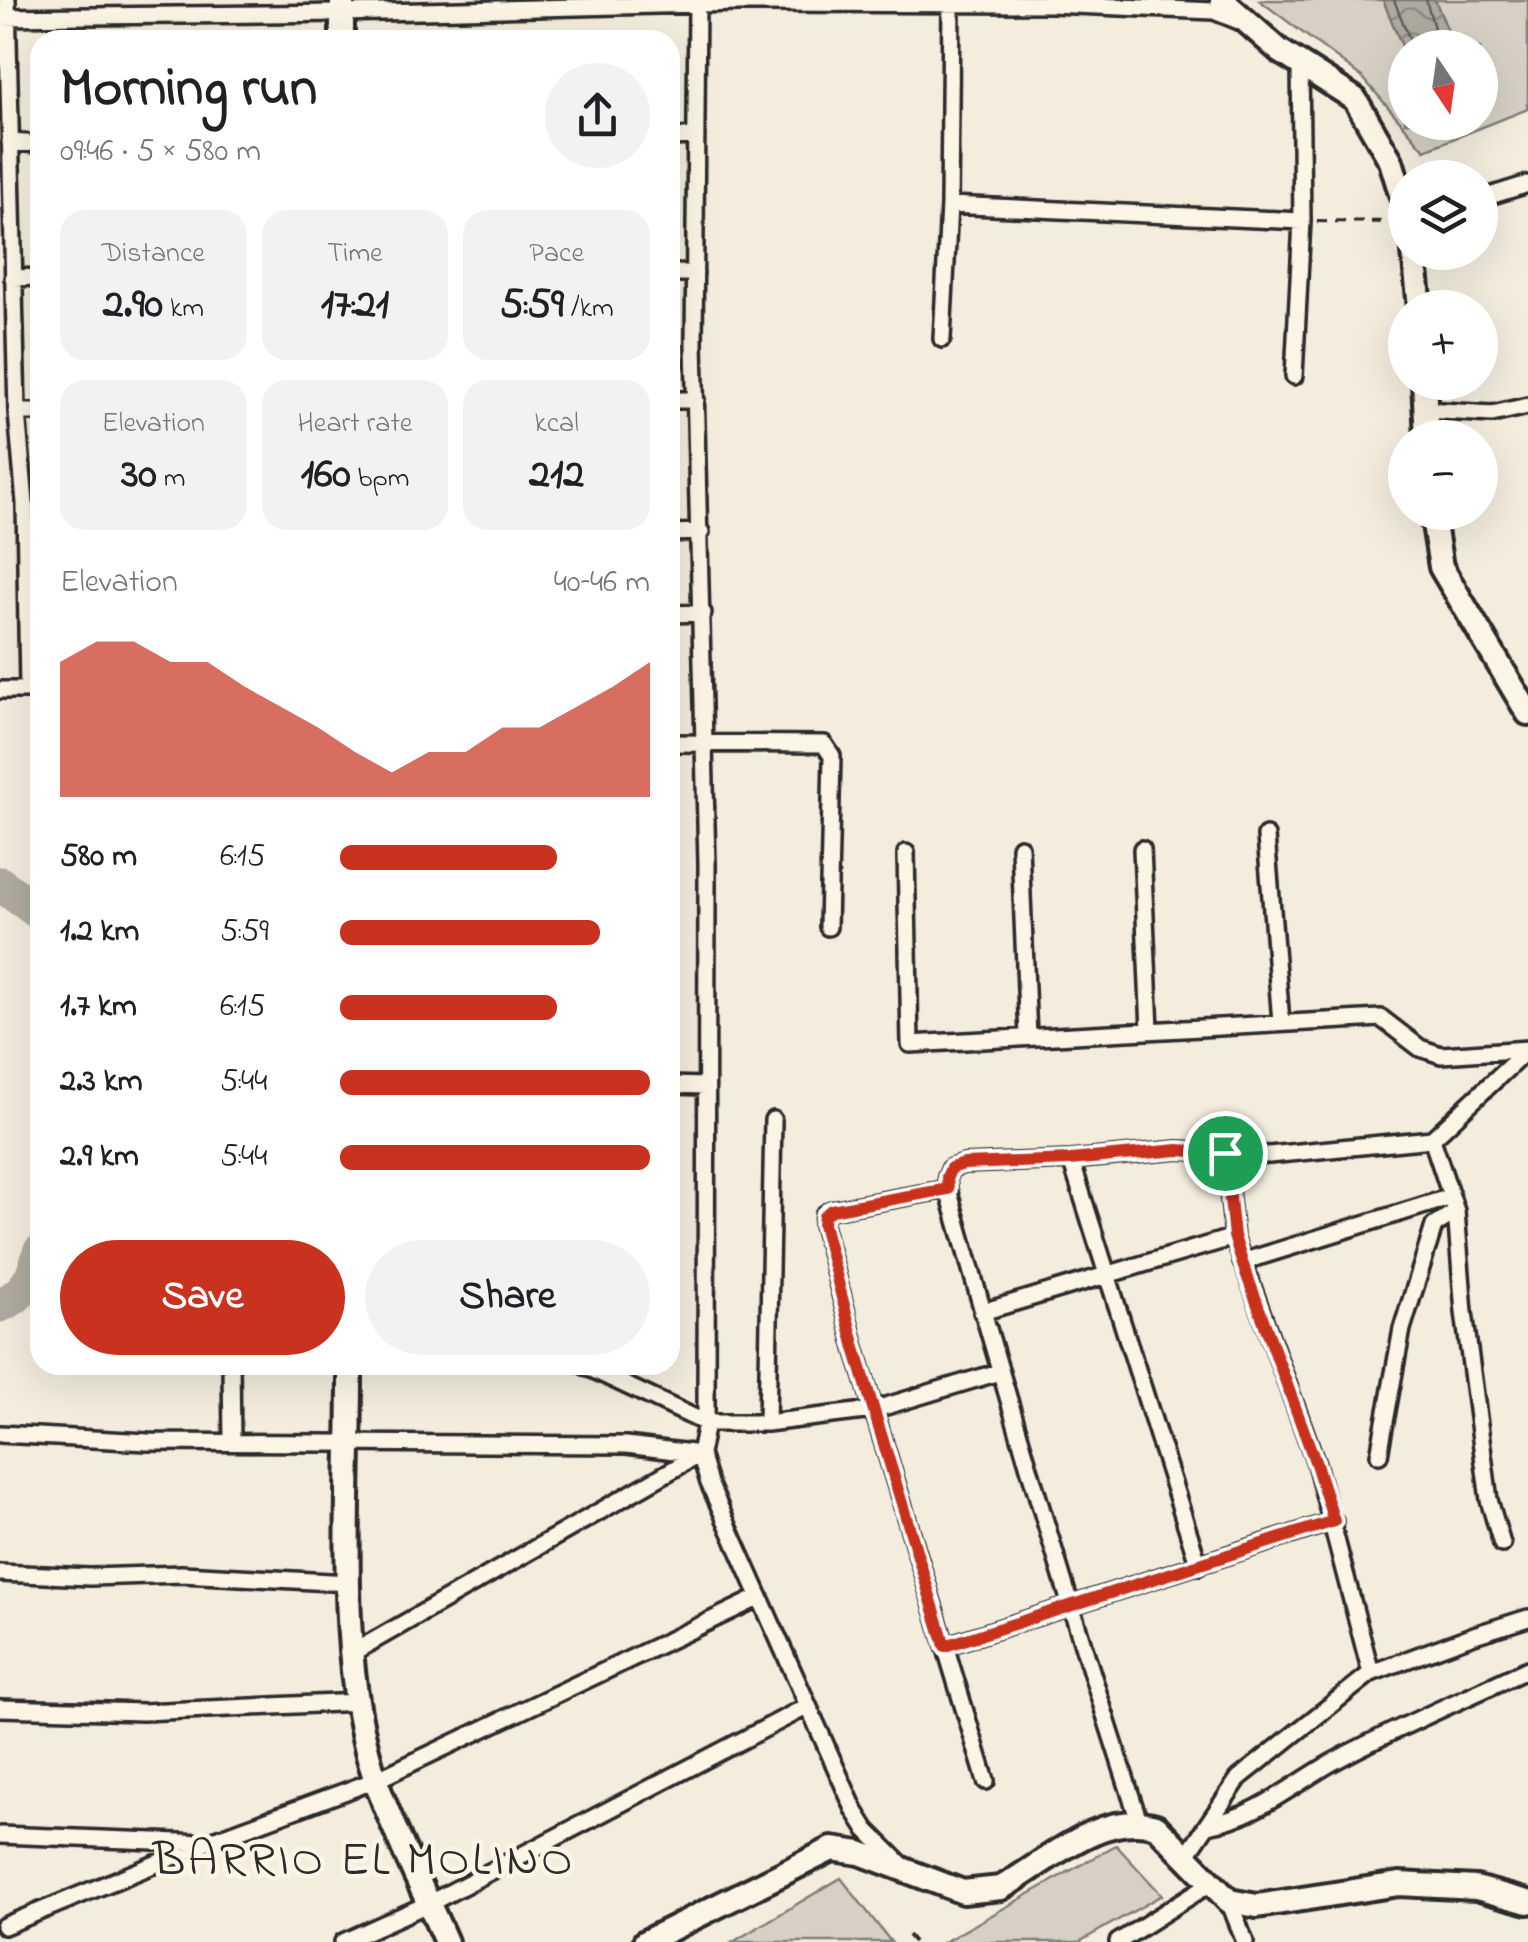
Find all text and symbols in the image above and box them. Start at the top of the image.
north arrow [1388,30,1498,140]
map controls [1388,30,1498,530]
text: Morning run [60,51,317,131]
button: share [545,63,650,168]
text: 09:46 · 5 × 580 m [60,129,261,176]
button: layers [1388,160,1498,270]
text: Distance [102,234,205,275]
text: Time [327,234,383,275]
text: Pace [529,234,584,275]
text: 2.90 [103,275,163,336]
text: 17:21 [321,275,389,336]
text: 5:59 [500,275,564,336]
text: km [163,289,204,330]
text: /km [564,289,614,330]
button: + [1388,290,1498,400]
text: Elevation [102,404,205,445]
text: Heart rate [298,404,412,445]
text: kcal [534,404,579,445]
button: − [1388,420,1498,530]
text: 30 [121,445,157,506]
text: 160 [301,445,351,506]
text: 212 [529,445,584,506]
text: m [157,459,185,500]
text: bpm [351,459,409,500]
text: Elevation [60,560,178,607]
text: 40–46 m [554,560,650,607]
text: 580 m [60,834,137,881]
text: 6:15 [220,834,265,881]
text: 1.2 km [60,909,139,956]
text: 5:59 [220,909,269,956]
text: 1.7 km [60,984,137,1031]
text: 6:15 [220,984,265,1031]
text: 2.3 km [60,1059,143,1106]
text: 5:44 [220,1059,267,1106]
pin [1183,1111,1268,1196]
icon: arrive [1198,1126,1253,1181]
text: 2.9 km [60,1134,139,1181]
text: 5:44 [220,1134,267,1181]
button: Save [60,1240,345,1355]
button: Share [365,1240,650,1355]
district label: BARRIO EL MOLINO [152,1827,575,1897]

